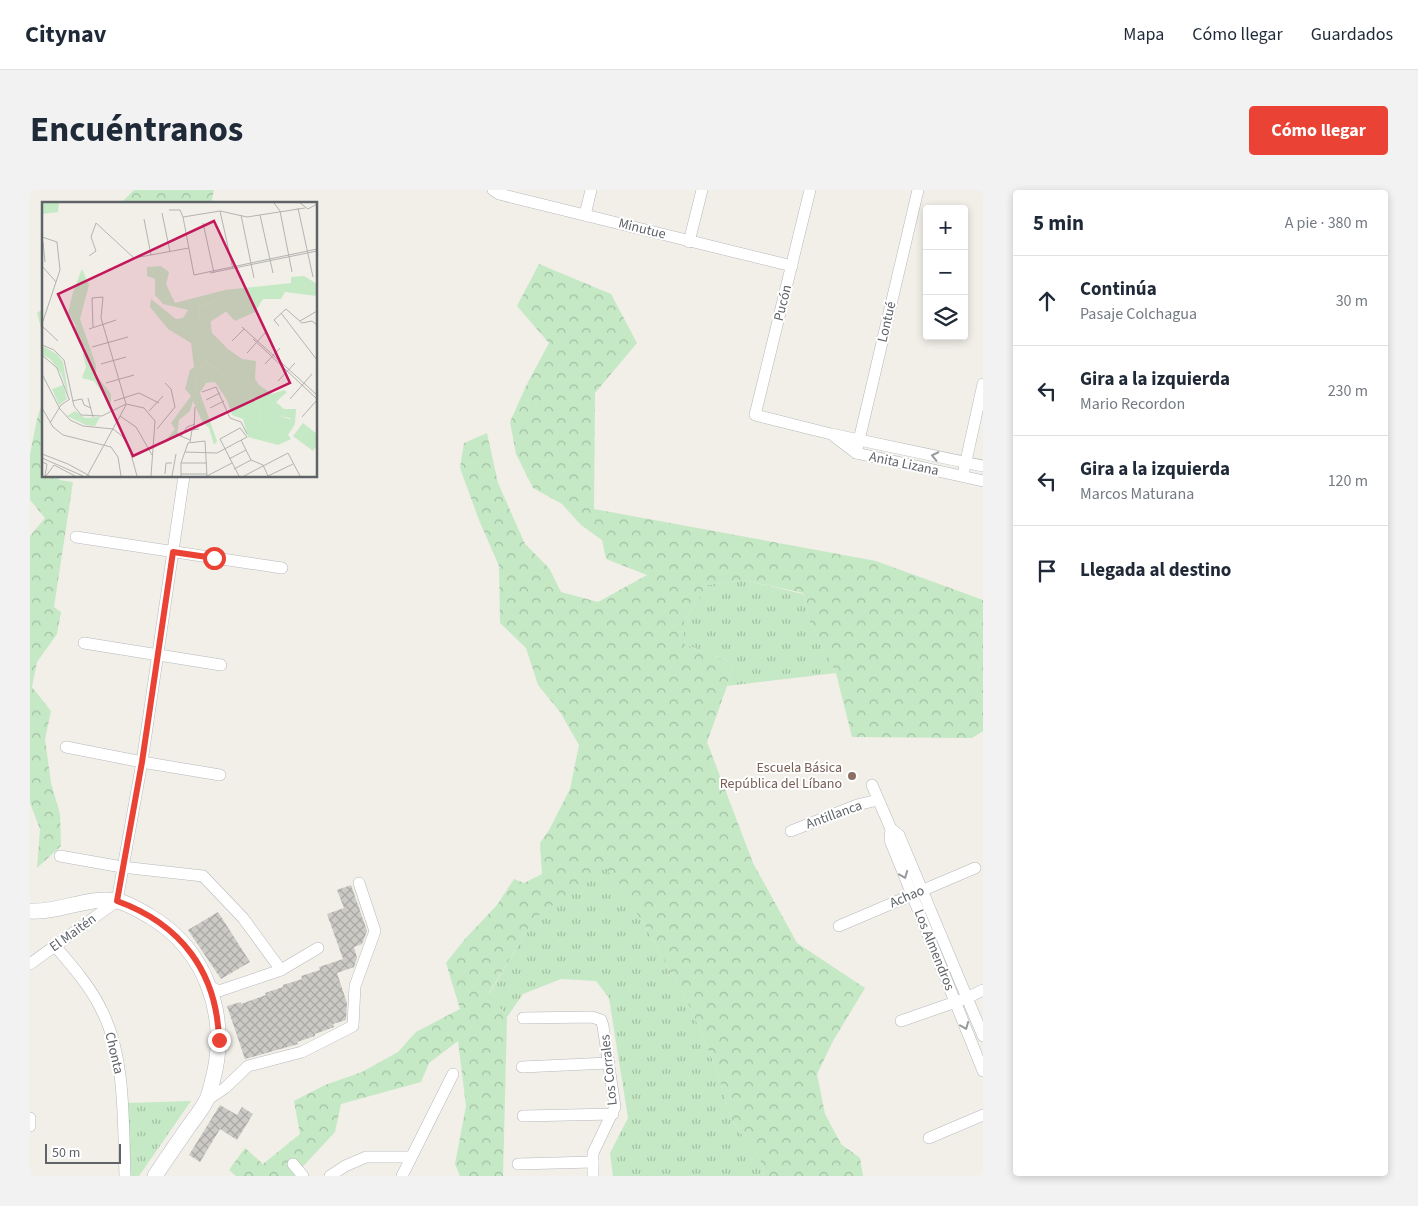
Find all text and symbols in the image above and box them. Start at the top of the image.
text: Citynav [25,17,106,52]
text: Mapa [1123,22,1164,47]
text: Cómo llegar [1192,22,1283,47]
text: Guardados [1311,22,1393,47]
text: Encuéntranos [30,105,243,155]
button: Cómo llegar [1249,106,1388,155]
inset map [42,202,318,478]
map controls [923,205,968,340]
button: + [923,205,968,250]
text: 5 min [1033,208,1084,238]
text: A pie · 380 m [1285,212,1368,234]
street label: Minutue [616,213,668,245]
button: − [923,250,968,295]
text: Continúa [1080,276,1157,303]
street label: Pucón [769,283,797,323]
icon: ahead [1033,287,1061,315]
text: 30 m [1336,290,1368,312]
button: layers [923,295,968,340]
street label: Lontué [873,300,901,344]
text: Pasaje Colchagua [1080,303,1197,325]
text: Gira a la izquierda [1080,366,1230,393]
icon: left [1033,377,1061,405]
text: 230 m [1328,380,1368,402]
text: Mario Recordon [1080,393,1185,415]
street label: Anita Lizana [867,447,941,481]
one-way arrow [931,451,940,462]
text: Gira a la izquierda [1080,456,1230,483]
icon: left [1033,467,1061,495]
text: 120 m [1328,470,1368,492]
text: Marcos Maturana [1080,483,1194,505]
route start [203,547,226,570]
icon: arrive [1033,557,1061,585]
text: Llegada al destino [1080,557,1231,584]
place label: Escuela Básica República del Líbano [720,758,842,794]
marker: Escuela Básica República del Líbano [846,770,858,782]
street label: Antillanca [803,796,865,834]
one-way arrow [898,870,908,879]
street label: Achao [886,881,928,913]
street label: Los Almendros [909,906,959,994]
street label: El Maitén [45,909,101,957]
one-way arrow [959,1021,969,1030]
route end [208,1029,231,1052]
street label: Chonta [99,1030,129,1076]
street label: Los Corrales [595,1033,623,1106]
scale bar [45,1141,121,1164]
text: 50 m [52,1143,80,1163]

